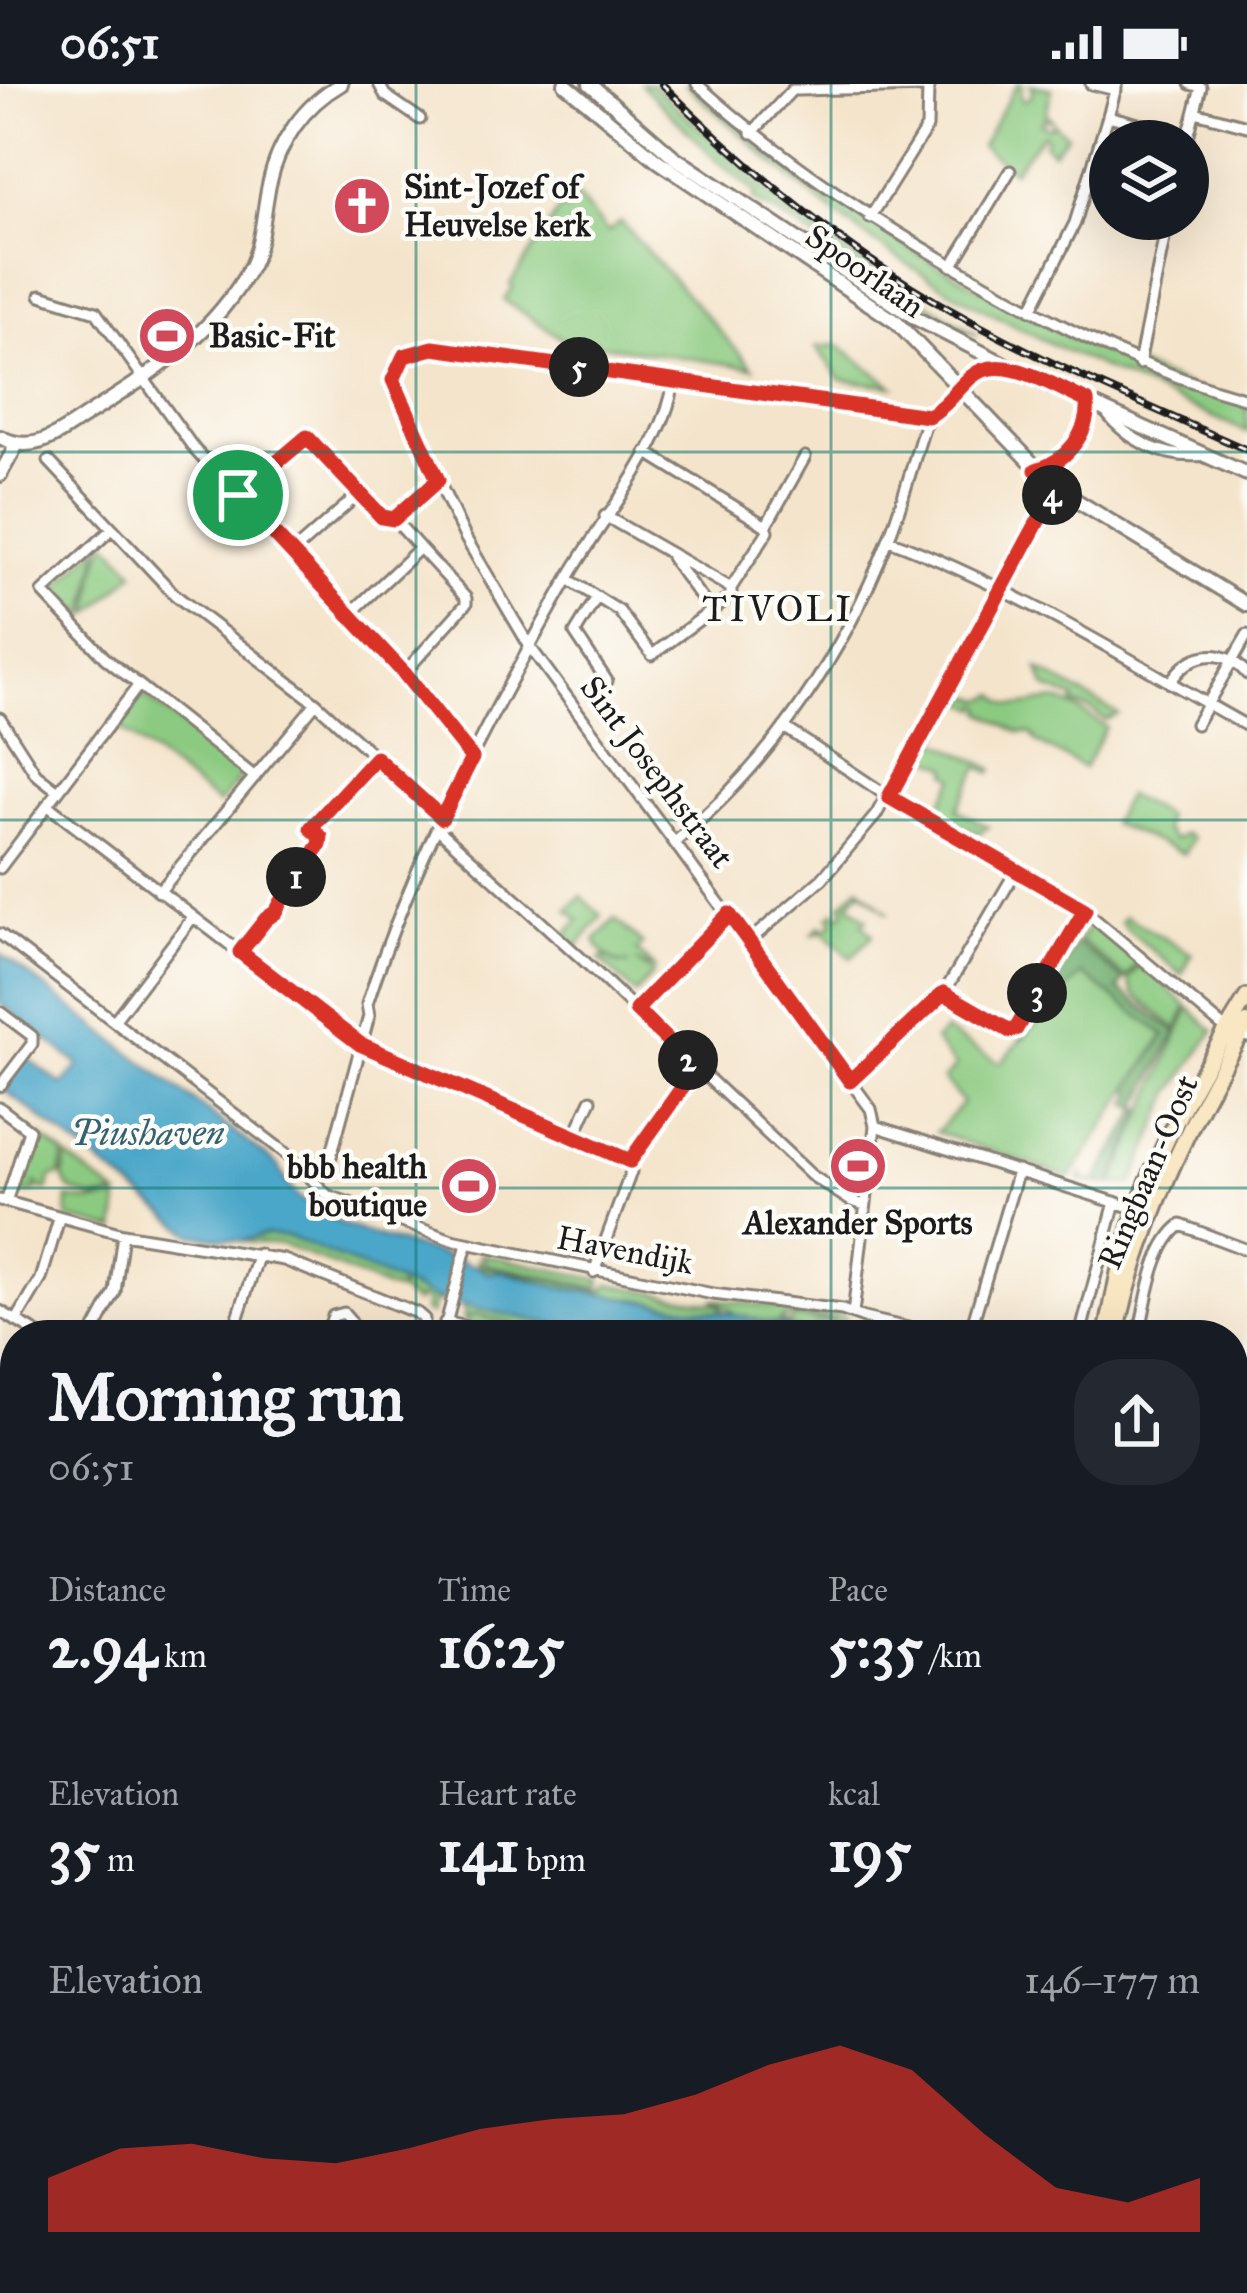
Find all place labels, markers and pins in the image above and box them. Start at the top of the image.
place label: Sint-Jozef of Heuvelse kerk [404,167,591,245]
church icon: Sint-Jozef of Heuvelse kerk [331,175,393,237]
sports icon: Basic-Fit [136,305,198,367]
place label: Basic-Fit [209,316,336,356]
pin: 5 [549,337,609,397]
pin [187,444,289,546]
pin: 4 [1022,465,1082,525]
pin: 1 [266,847,326,907]
pin: 3 [1007,963,1067,1023]
pin: 2 [658,1030,718,1090]
sports icon: Alexander Sports [827,1135,889,1197]
place label: bbb health boutique [286,1147,428,1225]
sports icon: bbb health boutique [438,1155,500,1217]
place label: Alexander Sports [741,1203,973,1243]

